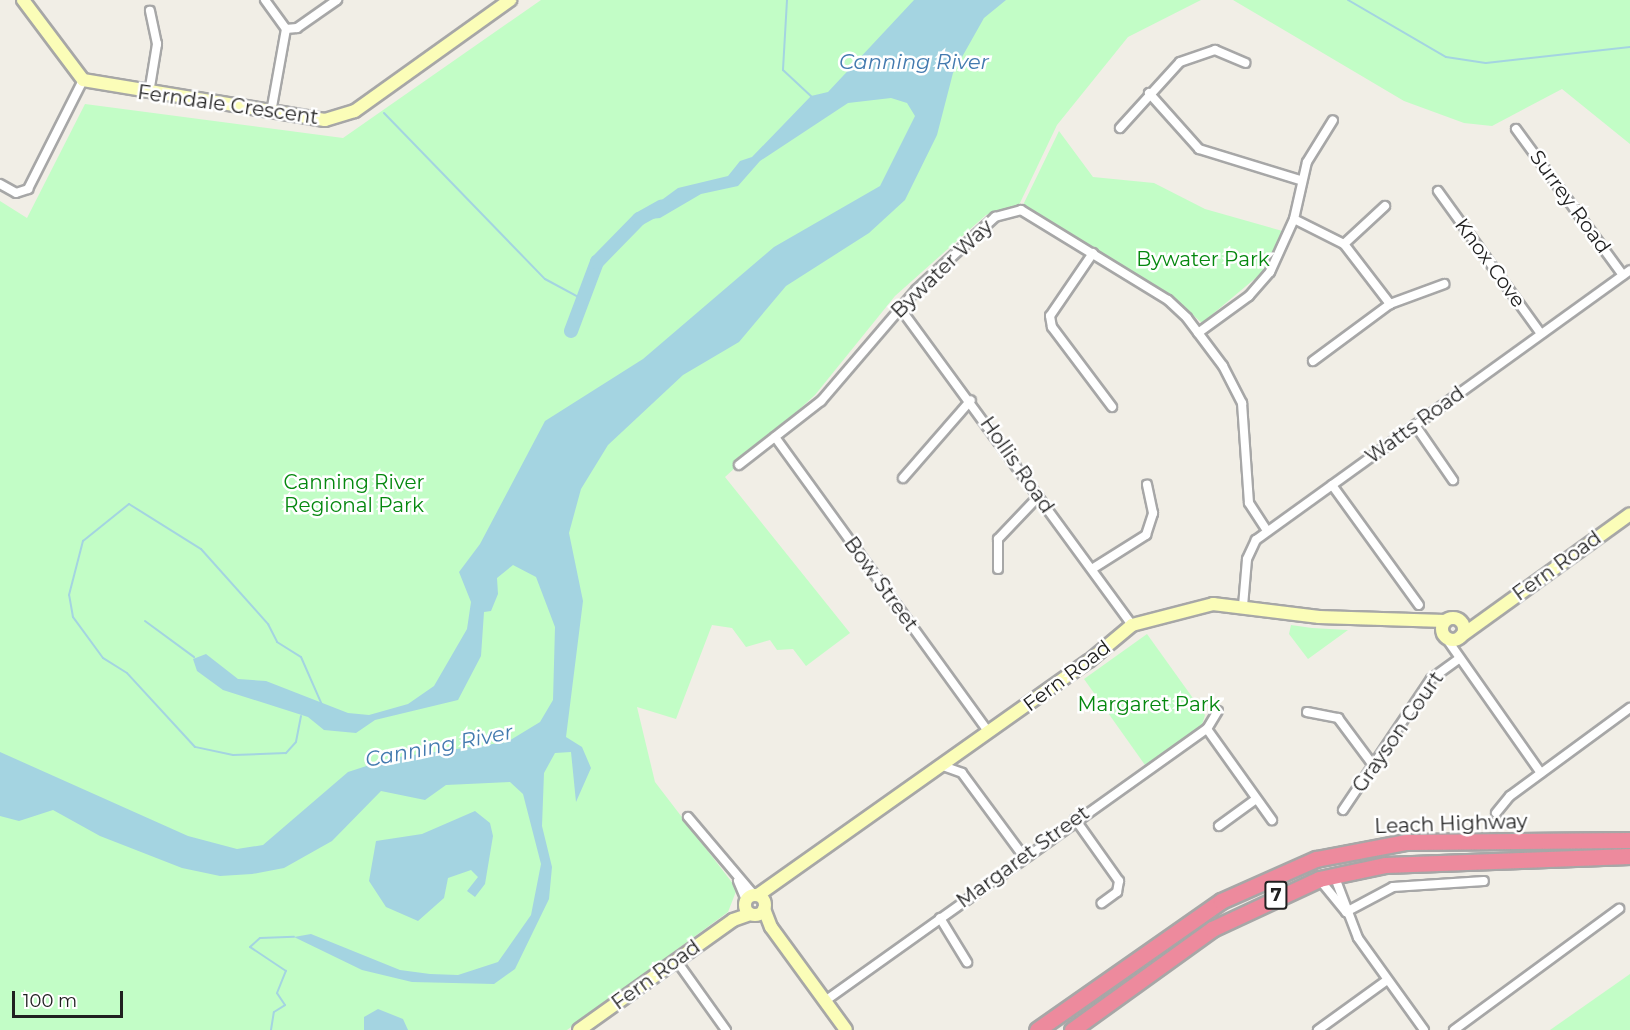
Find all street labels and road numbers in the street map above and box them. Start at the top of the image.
street label: Ferndale Crescent [136,80,320,130]
street label: Surrey Road [1525,146,1615,258]
street label: Knox Cove [1450,214,1530,312]
street label: Bywater Way [886,215,998,323]
street label: Watts Road [1361,381,1469,469]
street label: Hollis Road [975,412,1059,518]
street label: Fern Road [1508,526,1606,606]
street label: Bow Street [839,532,923,636]
street label: Fern Road [1019,635,1115,717]
street label: Grayson Court [1347,667,1449,797]
street label: Margaret Street [952,801,1094,913]
street label: Leach Highway [1374,809,1528,839]
road number: 7 [1264,880,1288,910]
street label: Fern Road [607,935,705,1015]

